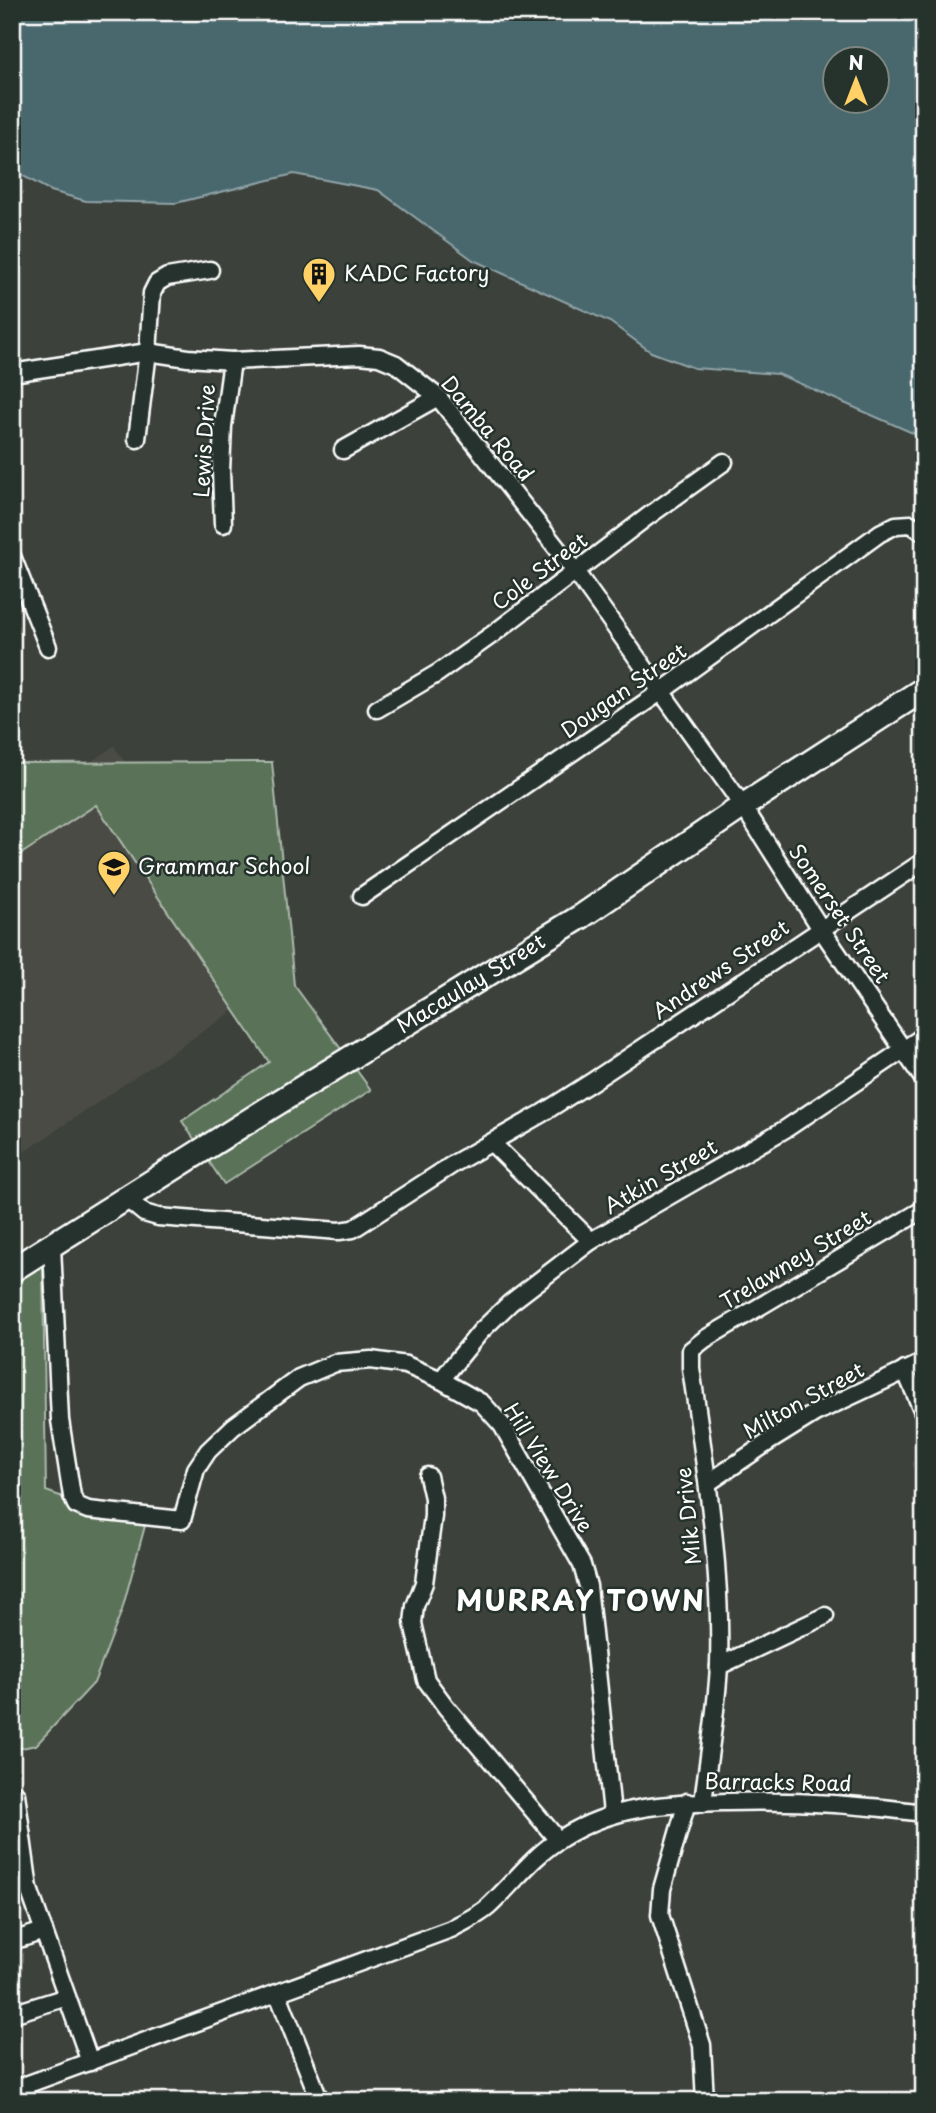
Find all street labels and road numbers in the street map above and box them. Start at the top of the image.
street label: Damba Road [435,368,543,488]
street label: Lewis Drive [184,383,222,498]
street label: Cole Street [484,524,594,617]
street label: Dougan Street [553,634,692,745]
street label: Somerset Street [782,837,899,989]
street label: Andrews Street [645,911,795,1026]
street label: Macaulay Street [390,924,551,1040]
street label: Atkin Street [597,1130,723,1221]
street label: Trelawney Street [713,1200,877,1316]
street label: Milton Street [737,1353,869,1446]
street label: Hill View Drive [497,1396,602,1538]
street label: Mik Drive [666,1466,708,1567]
street label: Barracks Road [704,1764,852,1798]

